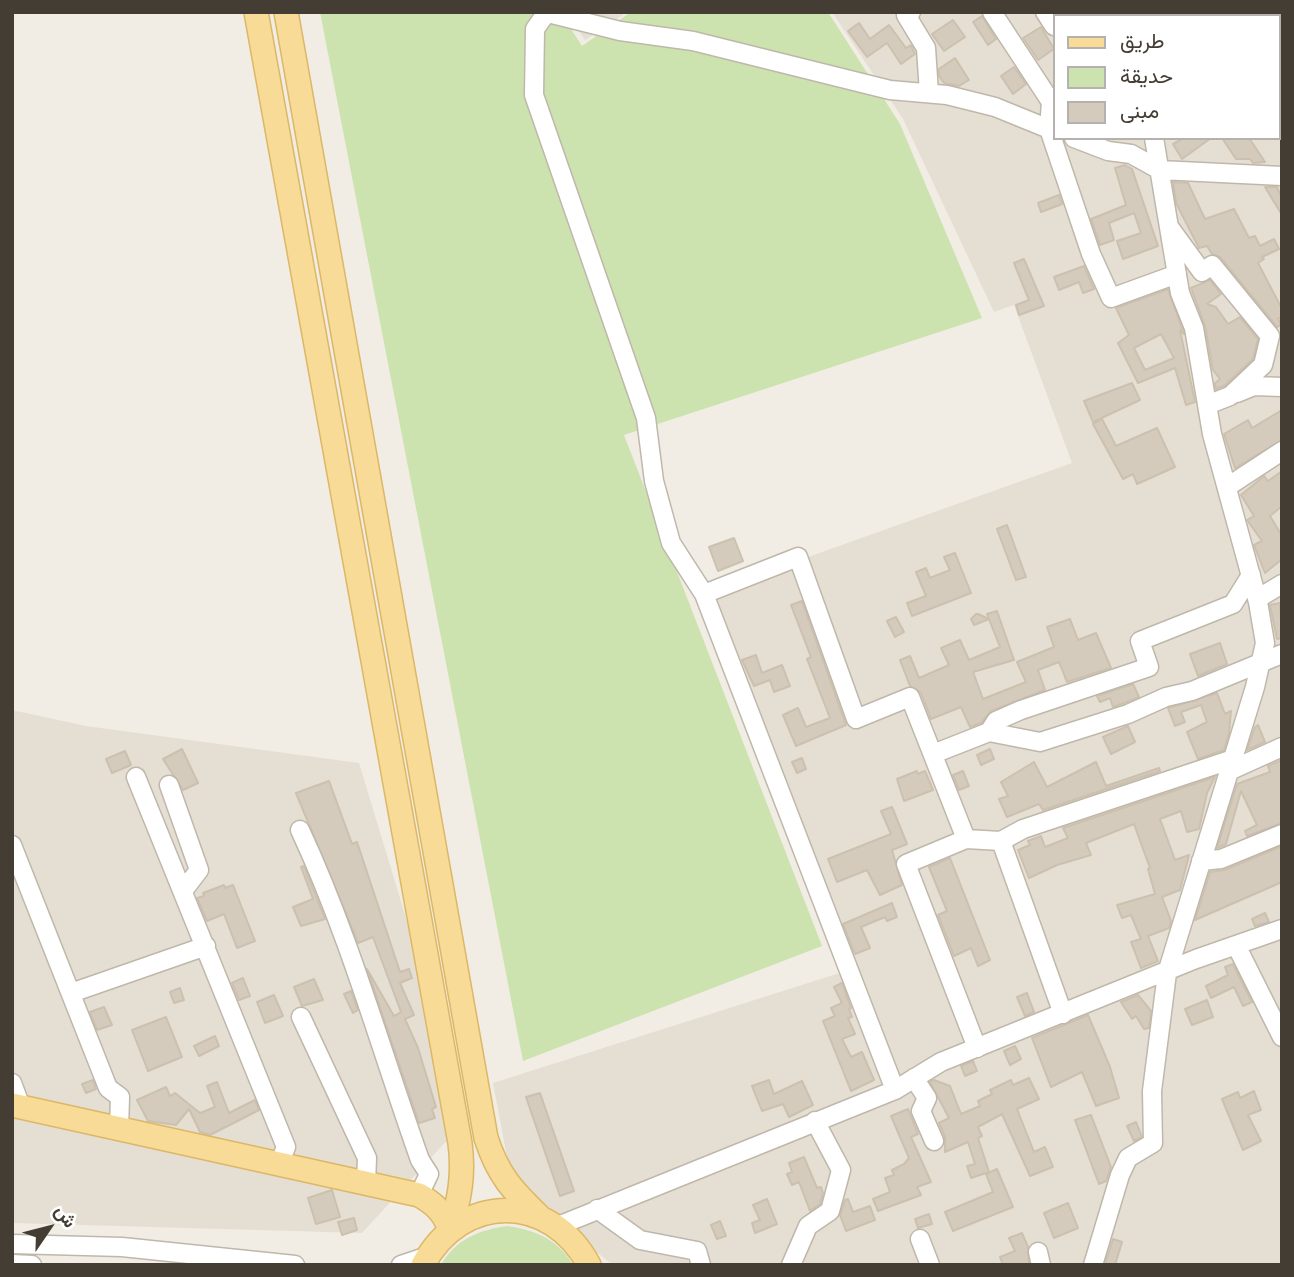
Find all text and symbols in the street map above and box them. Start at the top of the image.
legend [1052,14,1280,140]
text: طريق [1120,26,1165,54]
text: حديقة [1120,61,1173,89]
text: مبنى [1120,96,1159,124]
north arrow [14,1193,84,1263]
text: ش [50,1200,83,1232]

